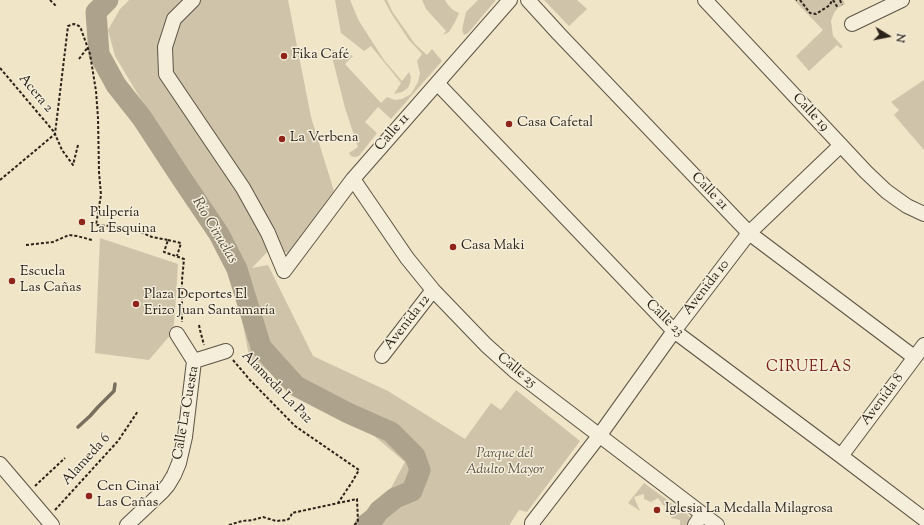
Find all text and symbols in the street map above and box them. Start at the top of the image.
north arrow [868,16,908,56]
text: N [891,32,908,44]
place label: Fika Café [292,48,349,64]
marker: Fika Café [279,51,289,61]
street label: Acera 2 [14,71,56,117]
street label: Calle 19 [788,90,832,136]
street label: Calle 11 [372,111,414,155]
place label: Casa Cafetal [517,116,593,132]
marker: Casa Cafetal [504,119,514,129]
place label: La Verbena [290,131,358,147]
marker: La Verbena [277,134,287,144]
street label: Calle 21 [687,170,731,214]
water label: Río Ciruelas [187,195,241,267]
place label: Pulpería La Esquina [90,206,156,238]
marker: Pulpería La Esquina [77,217,87,227]
place label: Casa Maki [461,239,524,255]
marker: Casa Maki [448,242,458,252]
street label: Avenida 10 [680,257,734,319]
place label: Escuela Las Cañas [20,265,81,298]
marker: Escuela Las Cañas [7,276,17,286]
place label: Plaza Deportes El Erizo Juan Santamaría [144,288,275,320]
street label: Avenida 12 [381,292,435,354]
street label: Calle 23 [641,297,687,341]
marker: Plaza Deportes El Erizo Juan Santamaría [131,299,141,309]
street label: Alameda La Paz [237,348,315,428]
street label: Calle 25 [493,350,539,392]
district label: CIRUELAS [766,359,852,377]
street label: Calle La Cuesta [170,365,204,461]
street label: Avenida 8 [858,371,908,429]
street label: Alameda 6 [59,431,115,489]
park label: Parque del Adulto Mayor [466,447,544,480]
place label: Cen Cinai Las Cañas [97,480,159,512]
marker: Cen Cinai Las Cañas [84,491,94,501]
place label: Iglesia La Medalla Milagrosa [665,502,833,518]
marker: Iglesia La Medalla Milagrosa [652,505,662,515]

